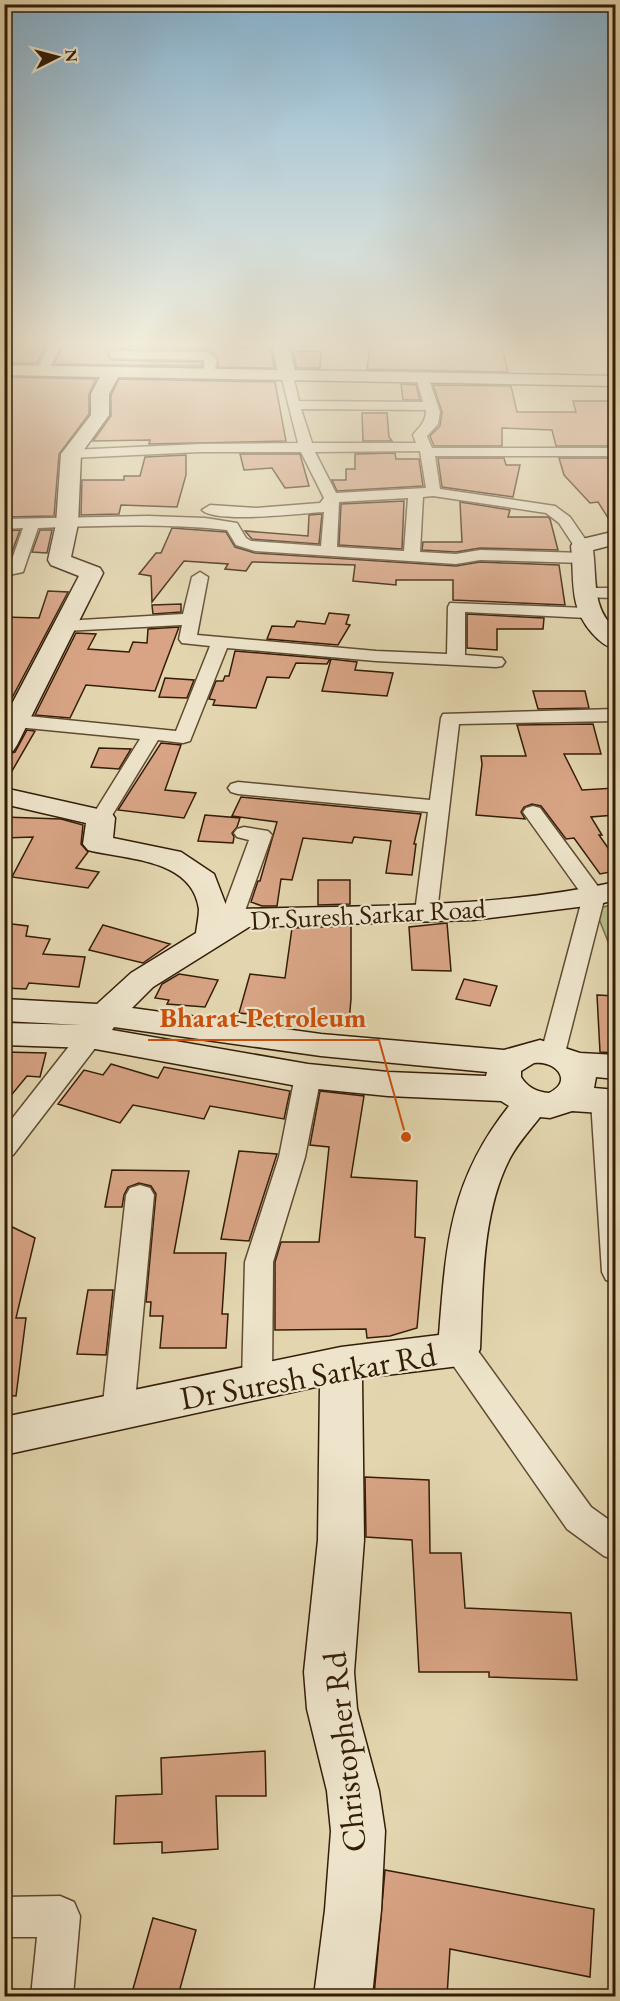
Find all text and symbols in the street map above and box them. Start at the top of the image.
north arrow [27,27,87,87]
text: N [60,48,83,63]
street label: Dr Suresh Sarkar Road [249,890,487,938]
callout: Bharat Petroleum [148,994,379,1040]
text: Bharat Petroleum [160,999,367,1035]
street label: Dr Suresh Sarkar Rd [177,1332,440,1420]
street label: Christopher Rd [312,1649,376,1854]

